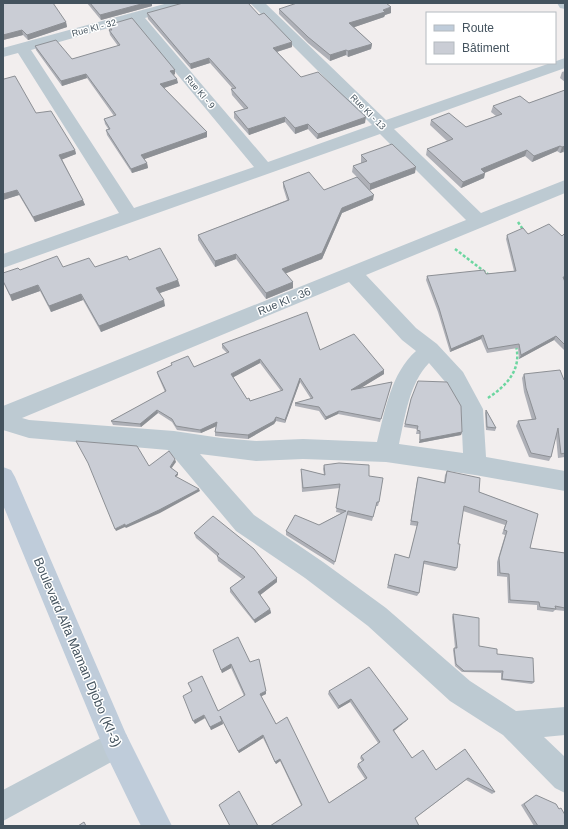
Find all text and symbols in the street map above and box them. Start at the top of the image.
legend [426,12,556,64]
street label: Rue KI - 32 [71,17,117,39]
text: Route [462,21,494,35]
text: Bâtiment [462,41,510,55]
street label: Rue KI - 9 [183,73,217,111]
street label: Rue KI - 13 [348,92,388,132]
street label: Rue KI - 36 [256,285,312,317]
street label: Boulevard Alfa Maman Djobo (KI-3) [31,555,124,749]

